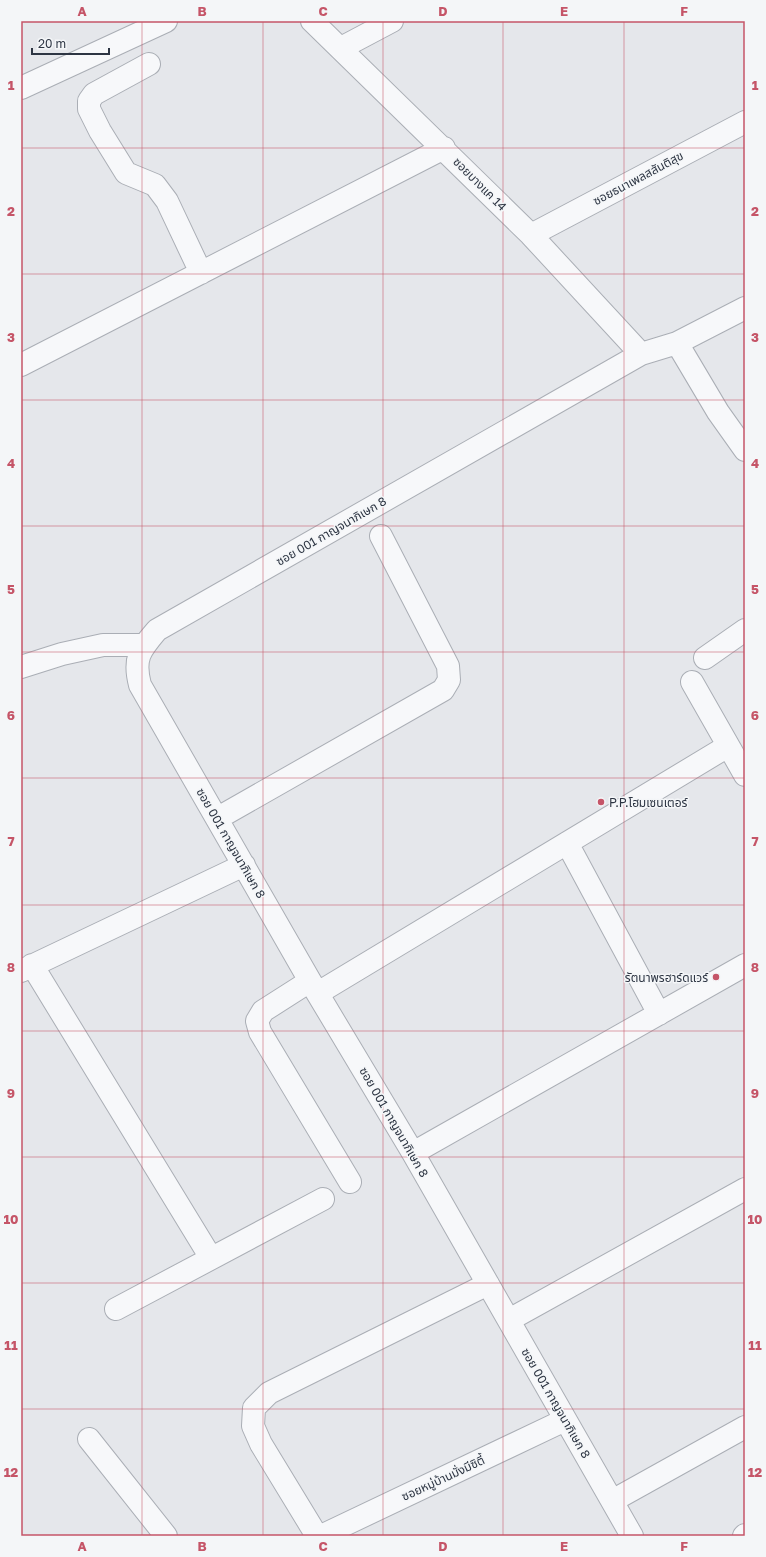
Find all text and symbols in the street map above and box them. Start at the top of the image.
text: A [77,3,87,19]
text: B [197,3,207,19]
text: C [318,3,328,19]
text: D [438,3,448,19]
text: E [560,3,568,19]
text: F [680,3,688,19]
scale bar [32,30,109,56]
text: 20 m [38,36,66,51]
text: 1 [8,77,15,93]
text: 1 [752,77,759,93]
street label: ซอยธนาเพลสสันติสุข [590,148,686,208]
street label: ซอยบางแค 14 [450,154,510,214]
text: 2 [7,203,15,219]
text: 2 [751,203,759,219]
text: 3 [7,329,15,345]
text: 3 [751,329,759,345]
text: 4 [7,455,15,471]
text: 4 [751,455,759,471]
street label: ซอย 001 กาญจนาภิเษก 8 [273,493,389,569]
text: 5 [7,581,15,597]
text: 5 [751,581,759,597]
text: 6 [7,707,15,723]
text: 6 [751,707,759,723]
street label: ซอย 001 กาญจนาภิเษก 8 [193,785,269,901]
place label: P.P.โฮมเซนเตอร์ [609,795,688,810]
marker: P.P.โฮมเซนเตอร์ [596,797,606,807]
text: 7 [7,833,15,849]
text: 7 [751,833,759,849]
text: 8 [7,959,15,975]
text: 8 [751,959,759,975]
place label: รัตนาพรฮาร์ดแวร์ [625,970,709,985]
marker: รัตนาพรฮาร์ดแวร์ [711,972,721,982]
street label: ซอย 001 กาญจนาภิเษก 8 [356,1064,432,1180]
text: 9 [7,1085,15,1101]
text: 9 [751,1085,759,1101]
text: 10 [3,1211,19,1227]
text: 10 [747,1211,763,1227]
text: 11 [4,1337,18,1353]
text: 11 [748,1337,762,1353]
street label: ซอย 001 กาญจนาภิเษก 8 [518,1345,594,1461]
street label: ซอยหมู่บ้านมั่งมีซิตี้ [399,1451,487,1504]
text: 12 [4,1464,18,1480]
text: 12 [748,1464,762,1480]
text: A [77,1538,87,1554]
text: B [197,1538,207,1554]
text: C [318,1538,328,1554]
text: D [438,1538,448,1554]
text: E [560,1538,568,1554]
text: F [680,1538,688,1554]

